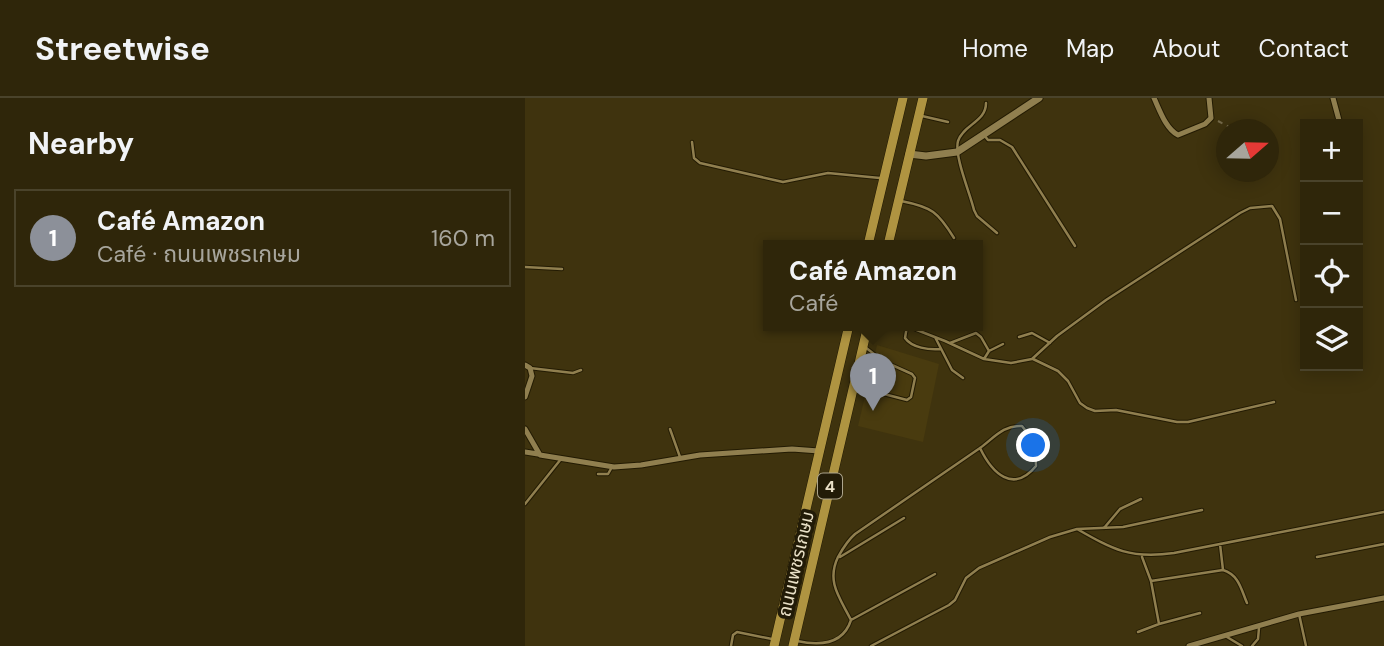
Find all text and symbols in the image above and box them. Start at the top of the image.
text: Streetwise [35,27,210,70]
text: Home [962,33,1028,64]
text: Map [1066,33,1114,64]
text: About [1152,33,1221,64]
text: Contact [1259,33,1349,64]
north arrow [1216,119,1279,182]
map controls [1300,119,1363,371]
button: + [1300,119,1363,182]
text: Nearby [28,124,134,163]
button: − [1300,182,1363,245]
text: Café Amazon [97,204,265,238]
text: 1 [49,223,57,253]
text: 160 m [431,223,495,253]
text: Café · ถนนเพชรเกษม [97,239,301,269]
popup [763,240,983,331]
button: locate [1300,245,1363,308]
text: Café Amazon [789,254,957,288]
text: Café [789,288,838,318]
button: layers [1300,308,1363,371]
pin: 1 [850,353,896,411]
your location [1016,428,1050,462]
road number: 4 [818,474,842,498]
street label: ถนนเพชรเกษม [772,509,820,619]

